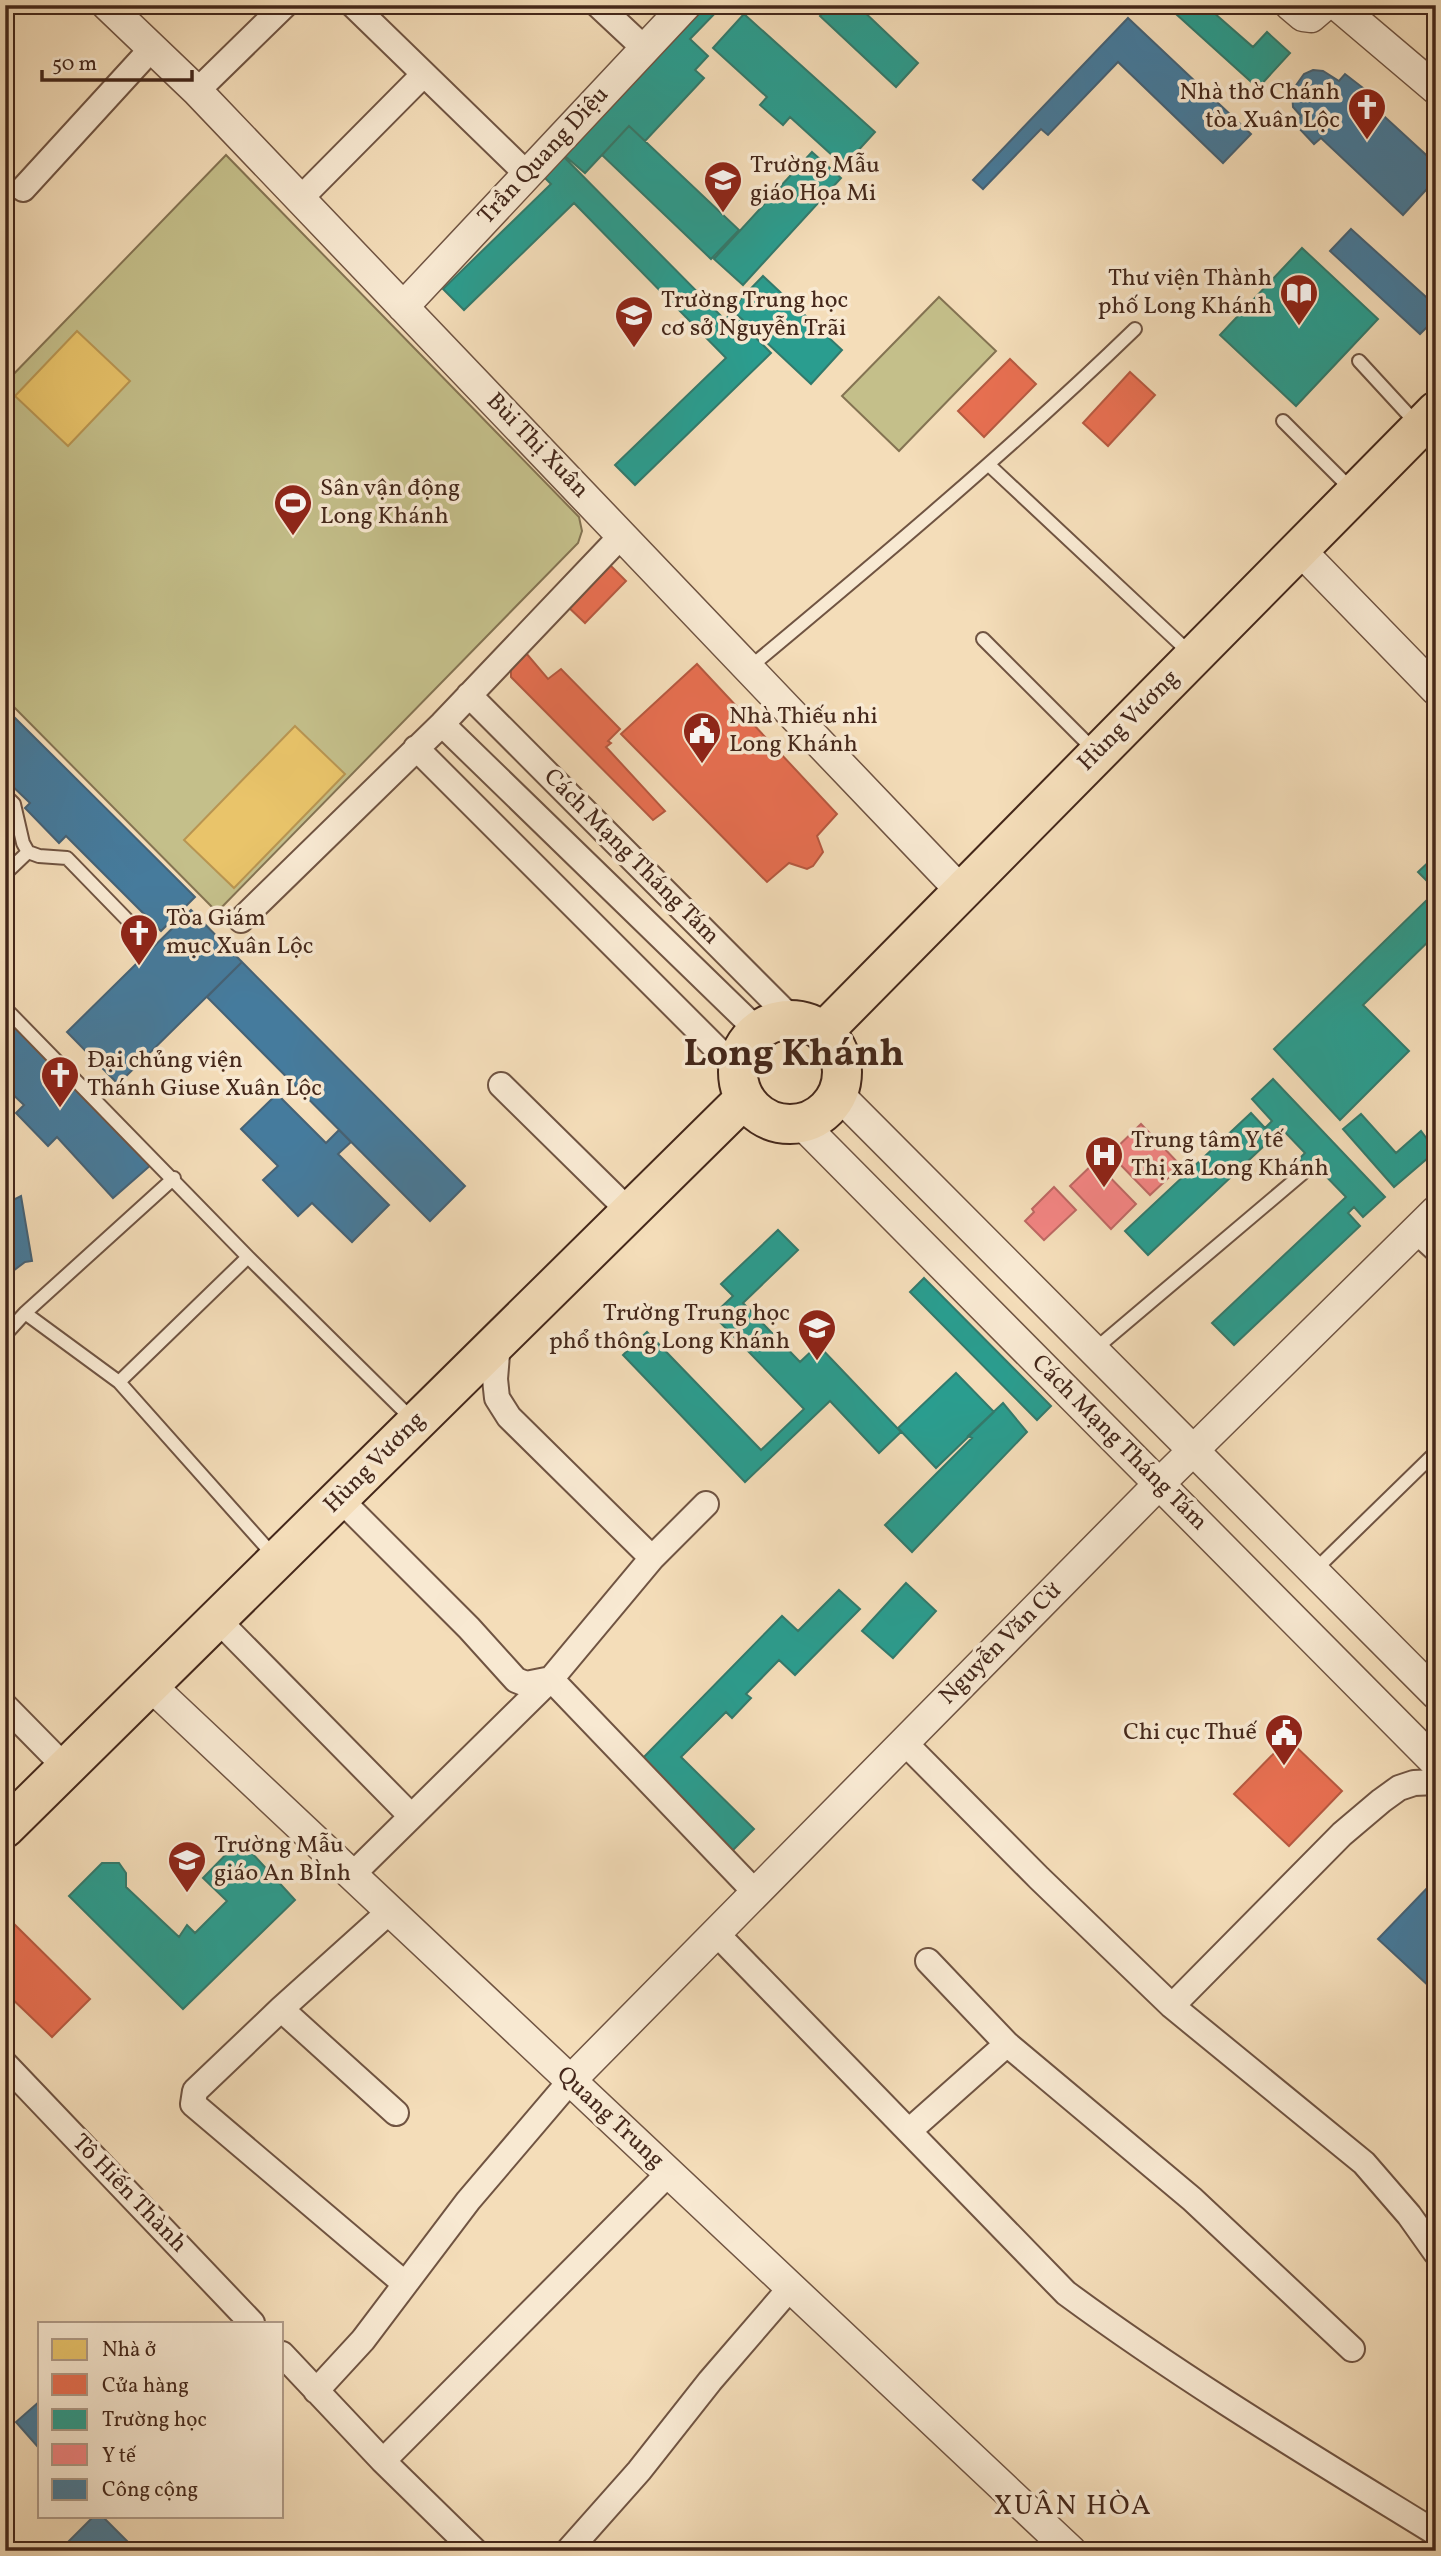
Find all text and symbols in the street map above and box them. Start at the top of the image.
scale bar [42,38,192,82]
text: 50 m [52,50,97,79]
place label: Nhà thờ Chánh tòa Xuân Lộc [1180,76,1340,138]
street label: Trần Quang Diệu [471,79,617,233]
church icon: Nhà thờ Chánh tòa Xuân Lộc [1346,86,1388,141]
place label: Trường Mẫu giáo Họa Mi [750,149,880,211]
school or university icon: Trường Mẫu giáo Họa Mi [702,159,744,214]
place label: Thư viện Thành phố Long Khánh [1098,262,1272,324]
library icon: Thư viện Thành phố Long Khánh [1278,272,1320,327]
place label: Trường Trung học cơ sở Nguyễn Trãi [661,284,848,346]
school or university icon: Trường Trung học cơ sở Nguyễn Trãi [613,294,655,349]
street label: Bùi Thị Xuân [478,386,596,506]
place label: Sân vận động Long Khánh [320,472,460,534]
sports icon: Sân vận động Long Khánh [272,482,314,537]
street label: Hùng Vương [1070,662,1188,780]
place label: Nhà Thiếu nhi Long Khánh [729,700,878,762]
public building icon: Nhà Thiếu nhi Long Khánh [681,710,723,765]
street label: Cách Mạng Tháng Tám [535,761,727,953]
place label: Tòa Giám mục Xuân Lộc [166,902,313,964]
church icon: Tòa Giám mục Xuân Lộc [118,912,160,967]
district label: Long Khánh [684,1029,904,1082]
place label: Đại chủng viện Thánh Giuse Xuân Lộc [87,1044,322,1106]
church icon: Đại chủng viện Thánh Giuse Xuân Lộc [39,1054,81,1109]
place label: Trung tâm Y tế Thị xã Long Khánh [1131,1124,1329,1186]
hospital icon: Trung tâm Y tế Thị xã Long Khánh [1083,1134,1125,1189]
place label: Trường Trung học phổ thông Long Khánh [549,1297,790,1359]
school or university icon: Trường Trung học phổ thông Long Khánh [796,1307,838,1362]
street label: Cách Mạng Tháng Tám [1023,1347,1215,1539]
street label: Hùng Vương [316,1404,434,1522]
street label: Nguyễn Văn Cừ [932,1575,1070,1713]
public building icon: Chi cục Thuế [1263,1712,1305,1767]
place label: Chi cục Thuế [1123,1716,1258,1750]
place label: Trường Mẫu giáo An BÌnh [214,1829,351,1891]
school or university icon: Trường Mẫu giáo An BÌnh [166,1839,208,1894]
street label: Quang Trung [548,2059,672,2177]
street label: Tô Hiến Thành [63,2127,195,2261]
legend [38,2322,284,2518]
text: Nhà ở [102,2336,157,2365]
text: Cửa hàng [102,2372,189,2401]
text: Trường học [102,2406,207,2435]
text: Y tế [102,2442,137,2471]
text: Công cộng [102,2476,198,2505]
district label: XUÂN HÒA [993,2487,1153,2526]

